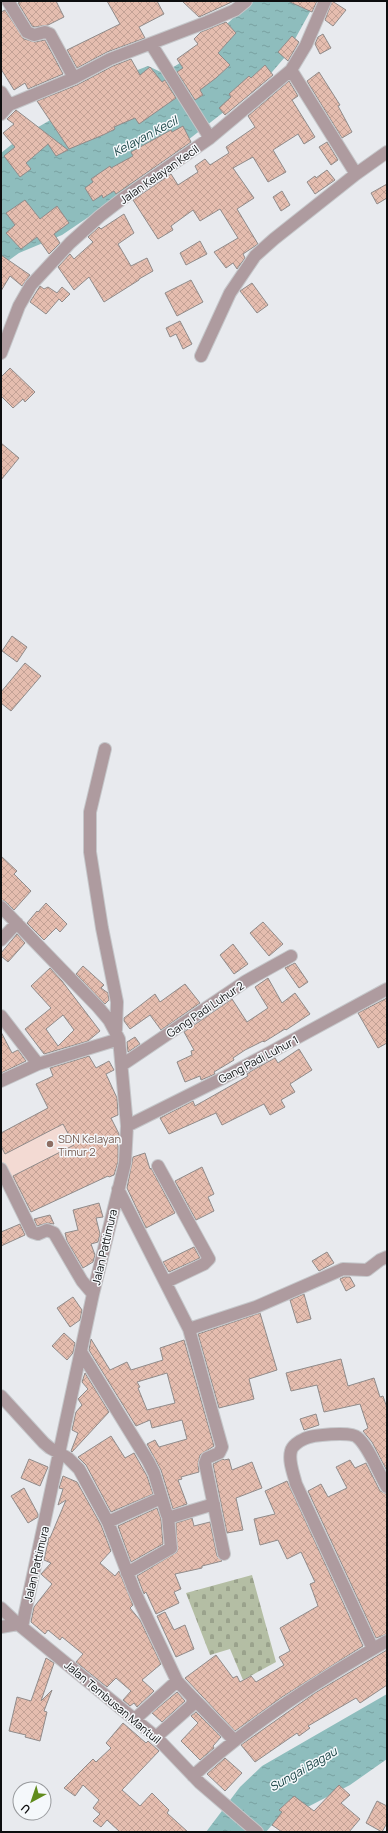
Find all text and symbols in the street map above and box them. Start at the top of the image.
water label: Kelayan Kecil [110,111,182,160]
street label: Jalan Kelayan Kecil [116,141,202,207]
street label: Gang Padi Luhur 2 [163,977,247,1041]
street label: Gang Padi Luhur 1 [215,1032,301,1086]
place label: SDN Kelayan Timur 2 [58,1131,121,1159]
marker: SDN Kelayan Timur 2 [45,1139,55,1149]
street label: Jalan Pattimura [88,1208,120,1286]
street label: Jalan Pattimura [20,1525,52,1603]
street label: Jalan Tembusan Mantuil [62,1657,164,1747]
water label: Sungai Bagau [266,1742,341,1795]
north arrow [12,1781,52,1821]
text: U [17,1801,33,1817]

